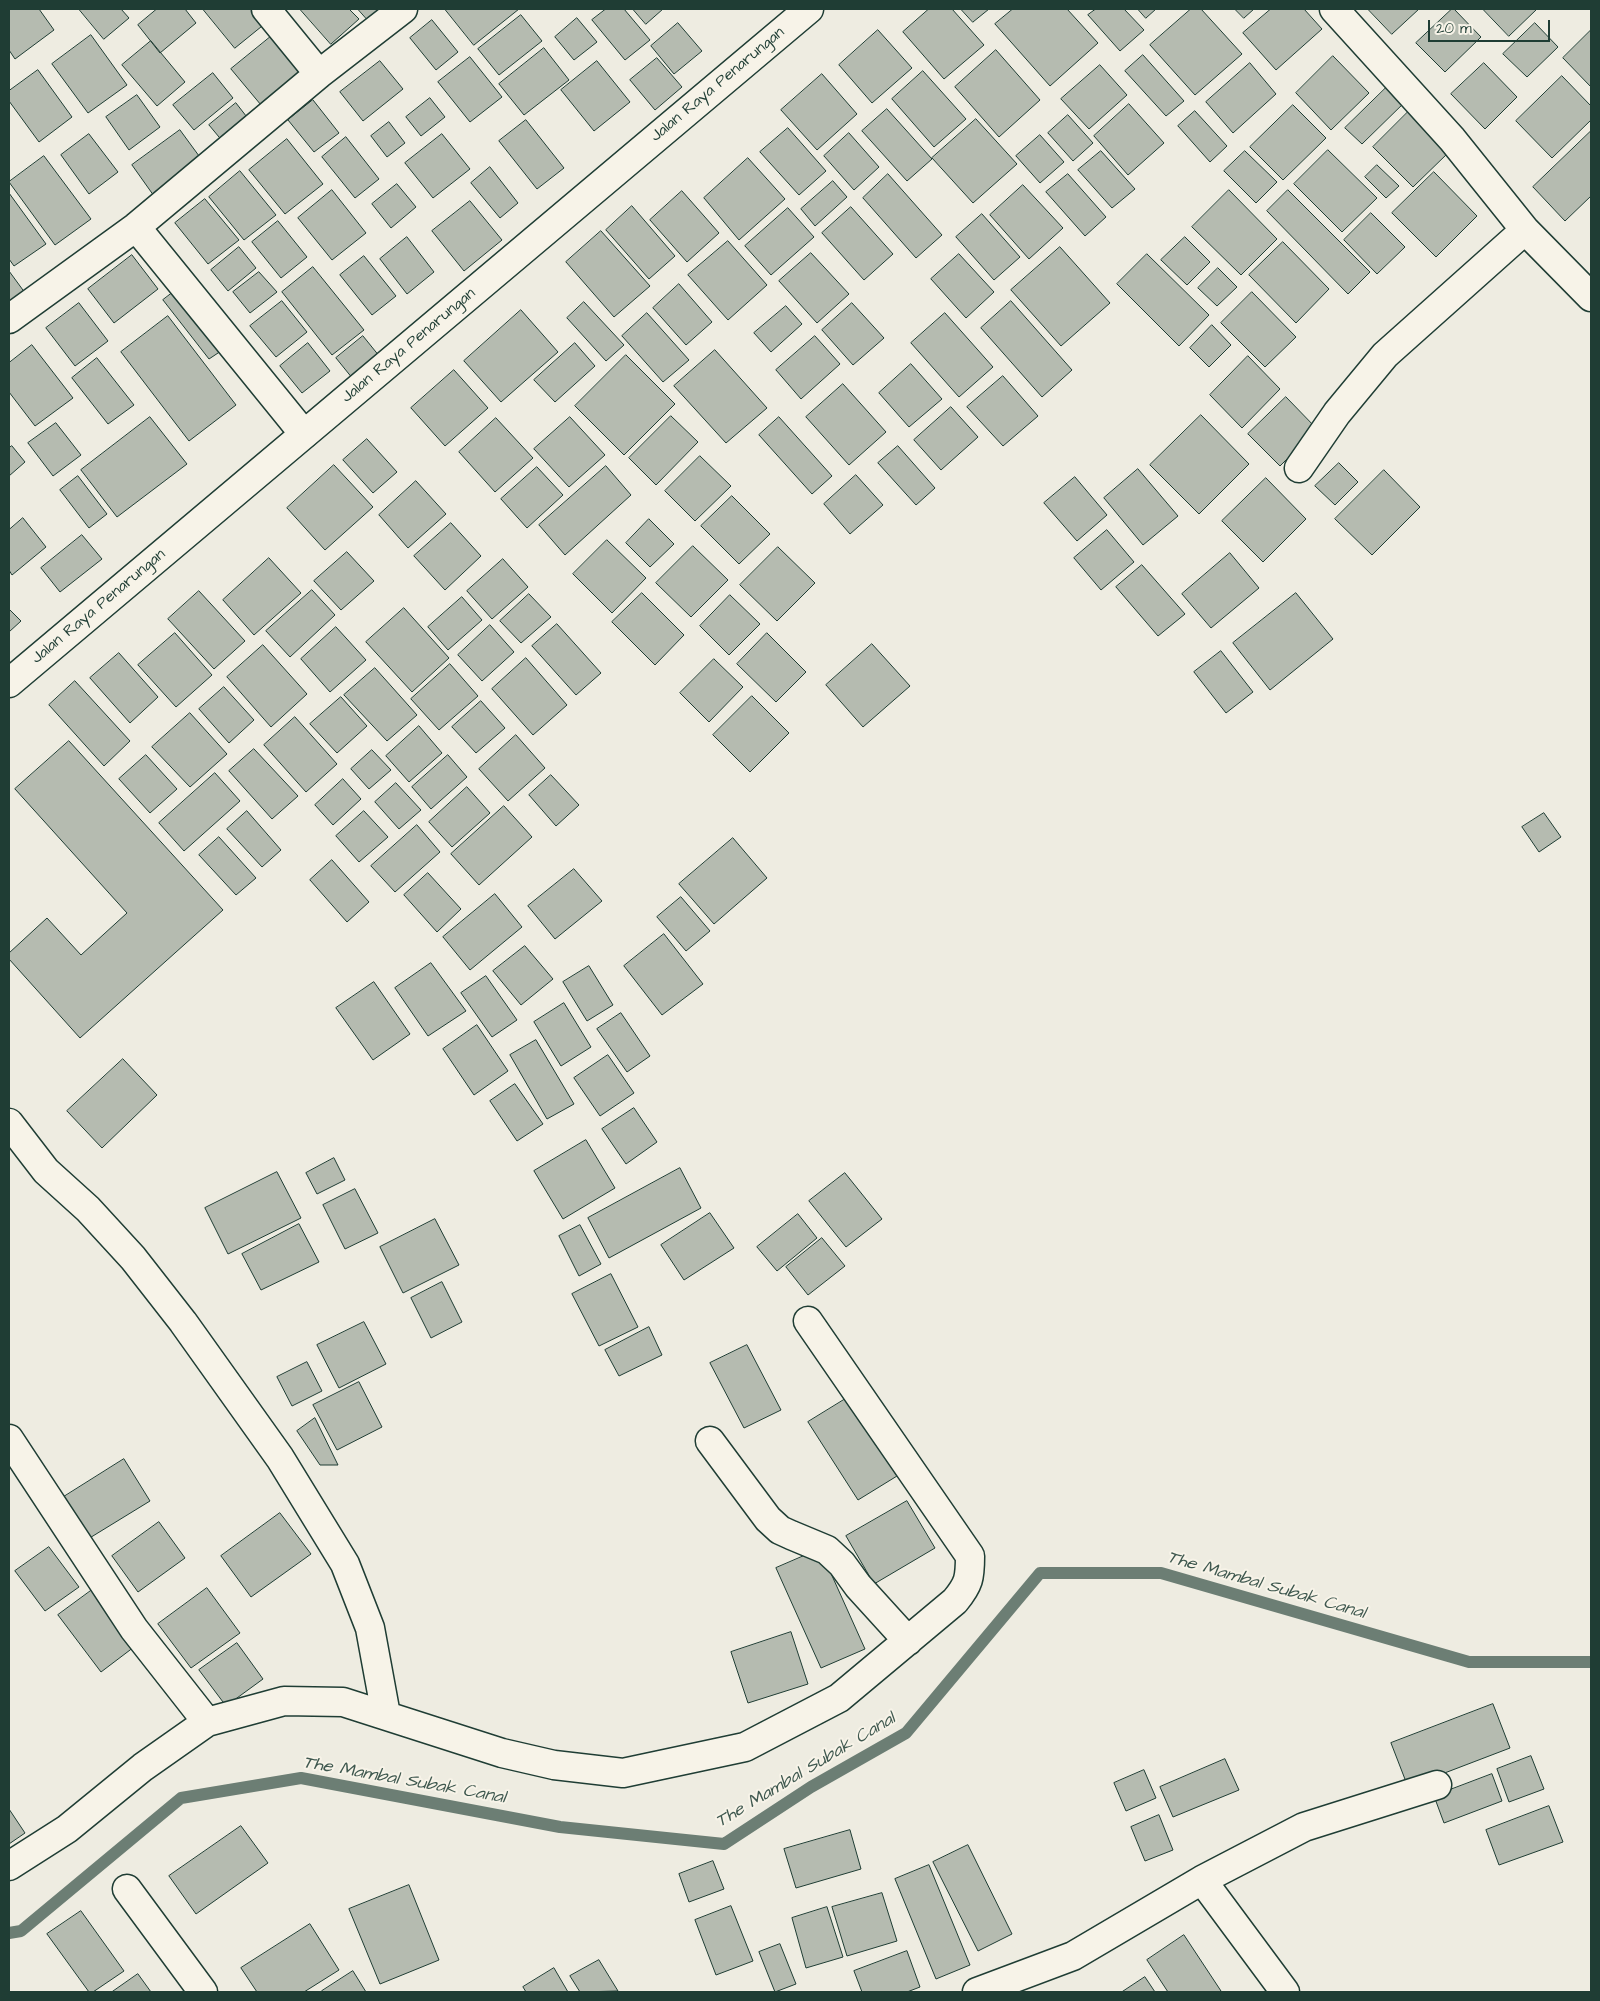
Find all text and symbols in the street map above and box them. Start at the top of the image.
scale bar [1430,10,1552,42]
text: 20 m [1436,18,1472,39]
street label: Jalan Raya Penarungan [647,23,789,147]
street label: Jalan Raya Penarungan [338,284,480,408]
street label: Jalan Raya Penarungan [28,545,170,669]
water label: The Mambal Subak Canal [1164,1547,1368,1625]
water label: The Mambal Subak Canal [712,1709,900,1833]
water label: The Mambal Subak Canal [301,1753,507,1809]

